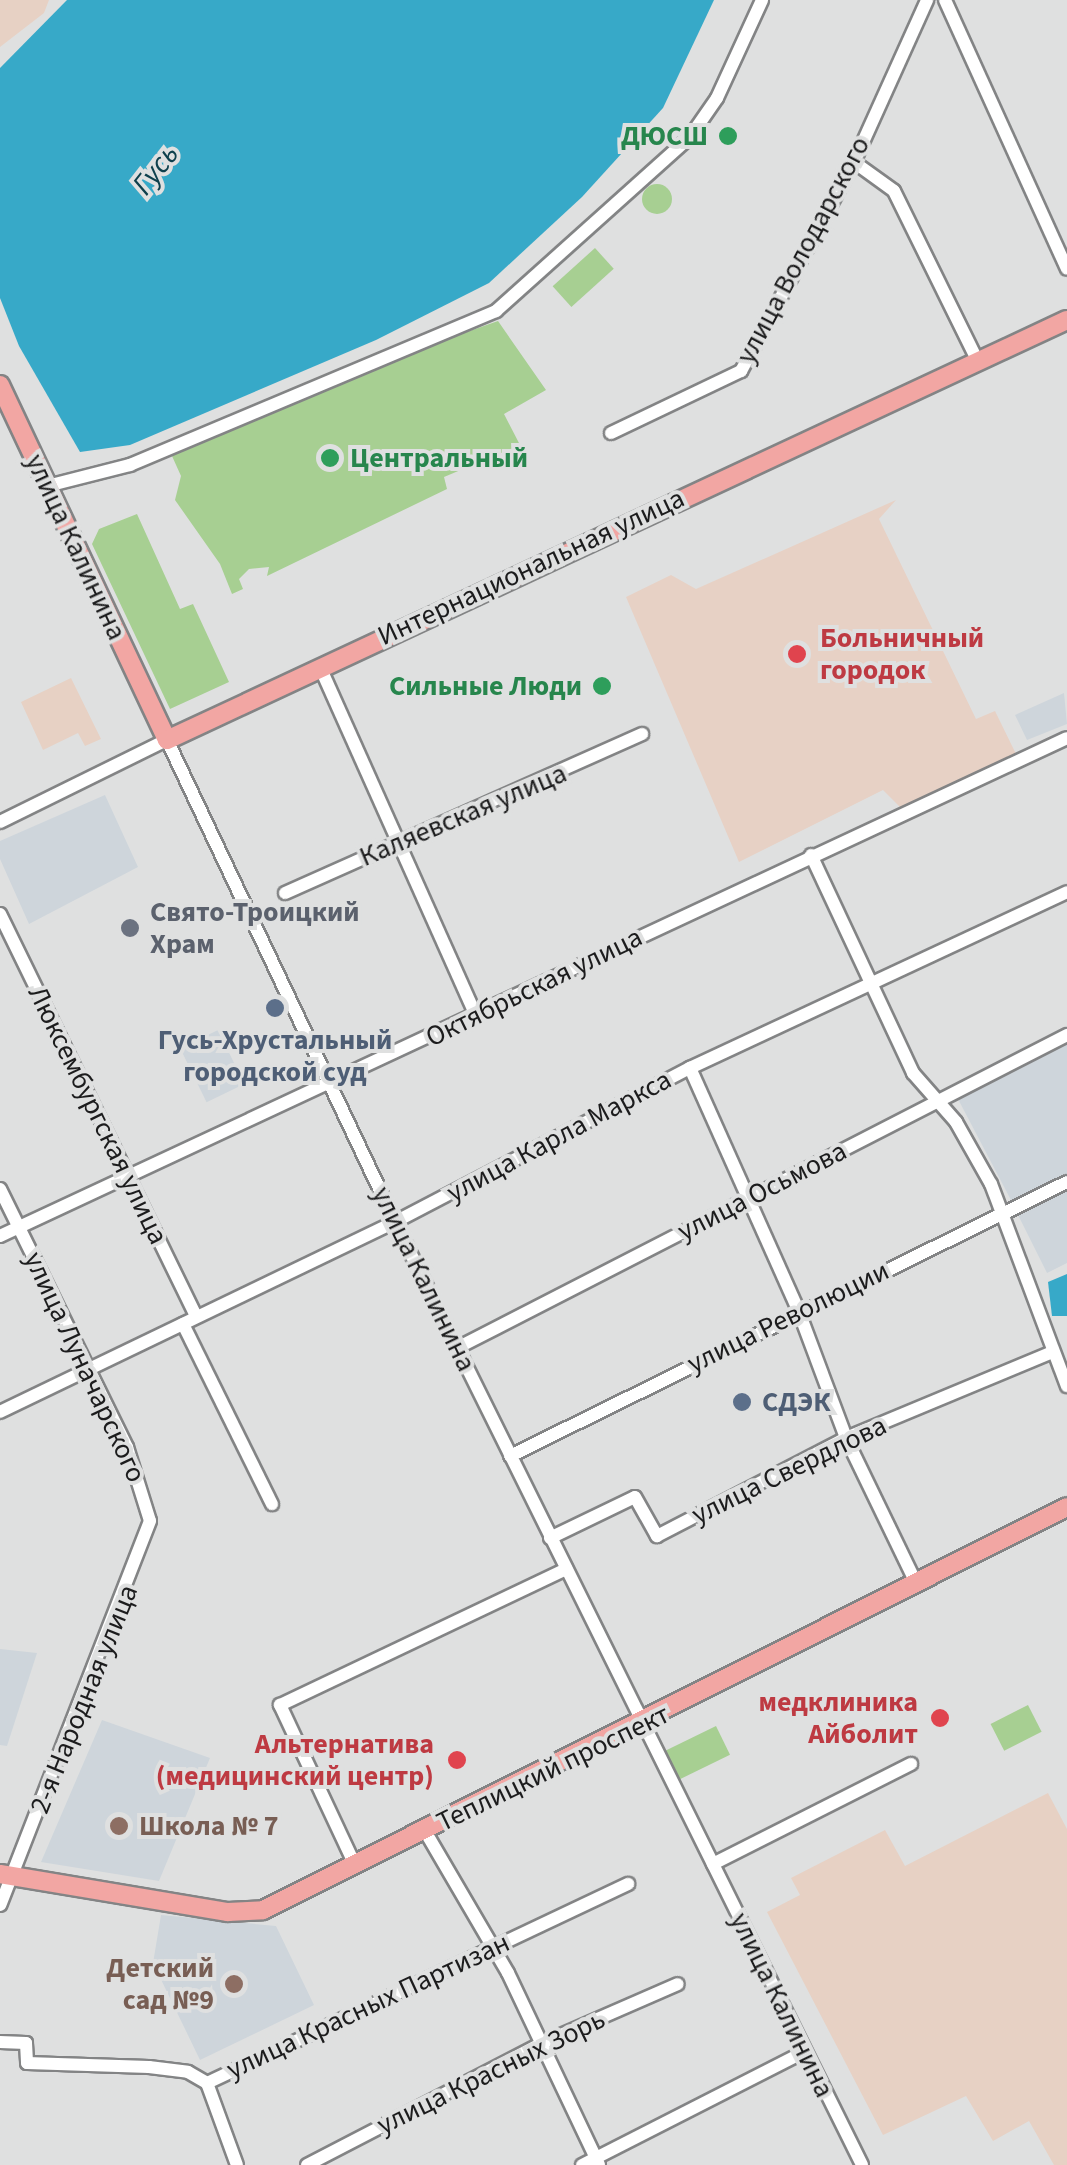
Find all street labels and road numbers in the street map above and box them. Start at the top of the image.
street label: улица Володарского [729,131,877,369]
street label: улица Калинина [18,449,134,645]
street label: Интернациональная улица [372,481,690,653]
street label: Каляевская улица [354,756,572,874]
street label: Октябрьская улица [420,920,648,1054]
street label: Люксембургская улица [21,980,175,1250]
street label: улица Карла Маркса [441,1063,677,1209]
street label: улица Осьмова [672,1134,852,1248]
street label: улица Калинина [365,1181,483,1377]
street label: улица Луначарского [17,1246,153,1488]
street label: улица Революции [682,1254,894,1380]
street label: улица Свердлова [686,1408,892,1532]
street label: 2-я Народная улица [23,1580,145,1818]
street label: Теплицкий проспект [431,1697,675,1839]
street label: улица Калинина [723,1907,841,2103]
street label: улица Красных Партизан [221,1926,515,2086]
street label: улица Красных Зорь [371,2002,611,2142]

